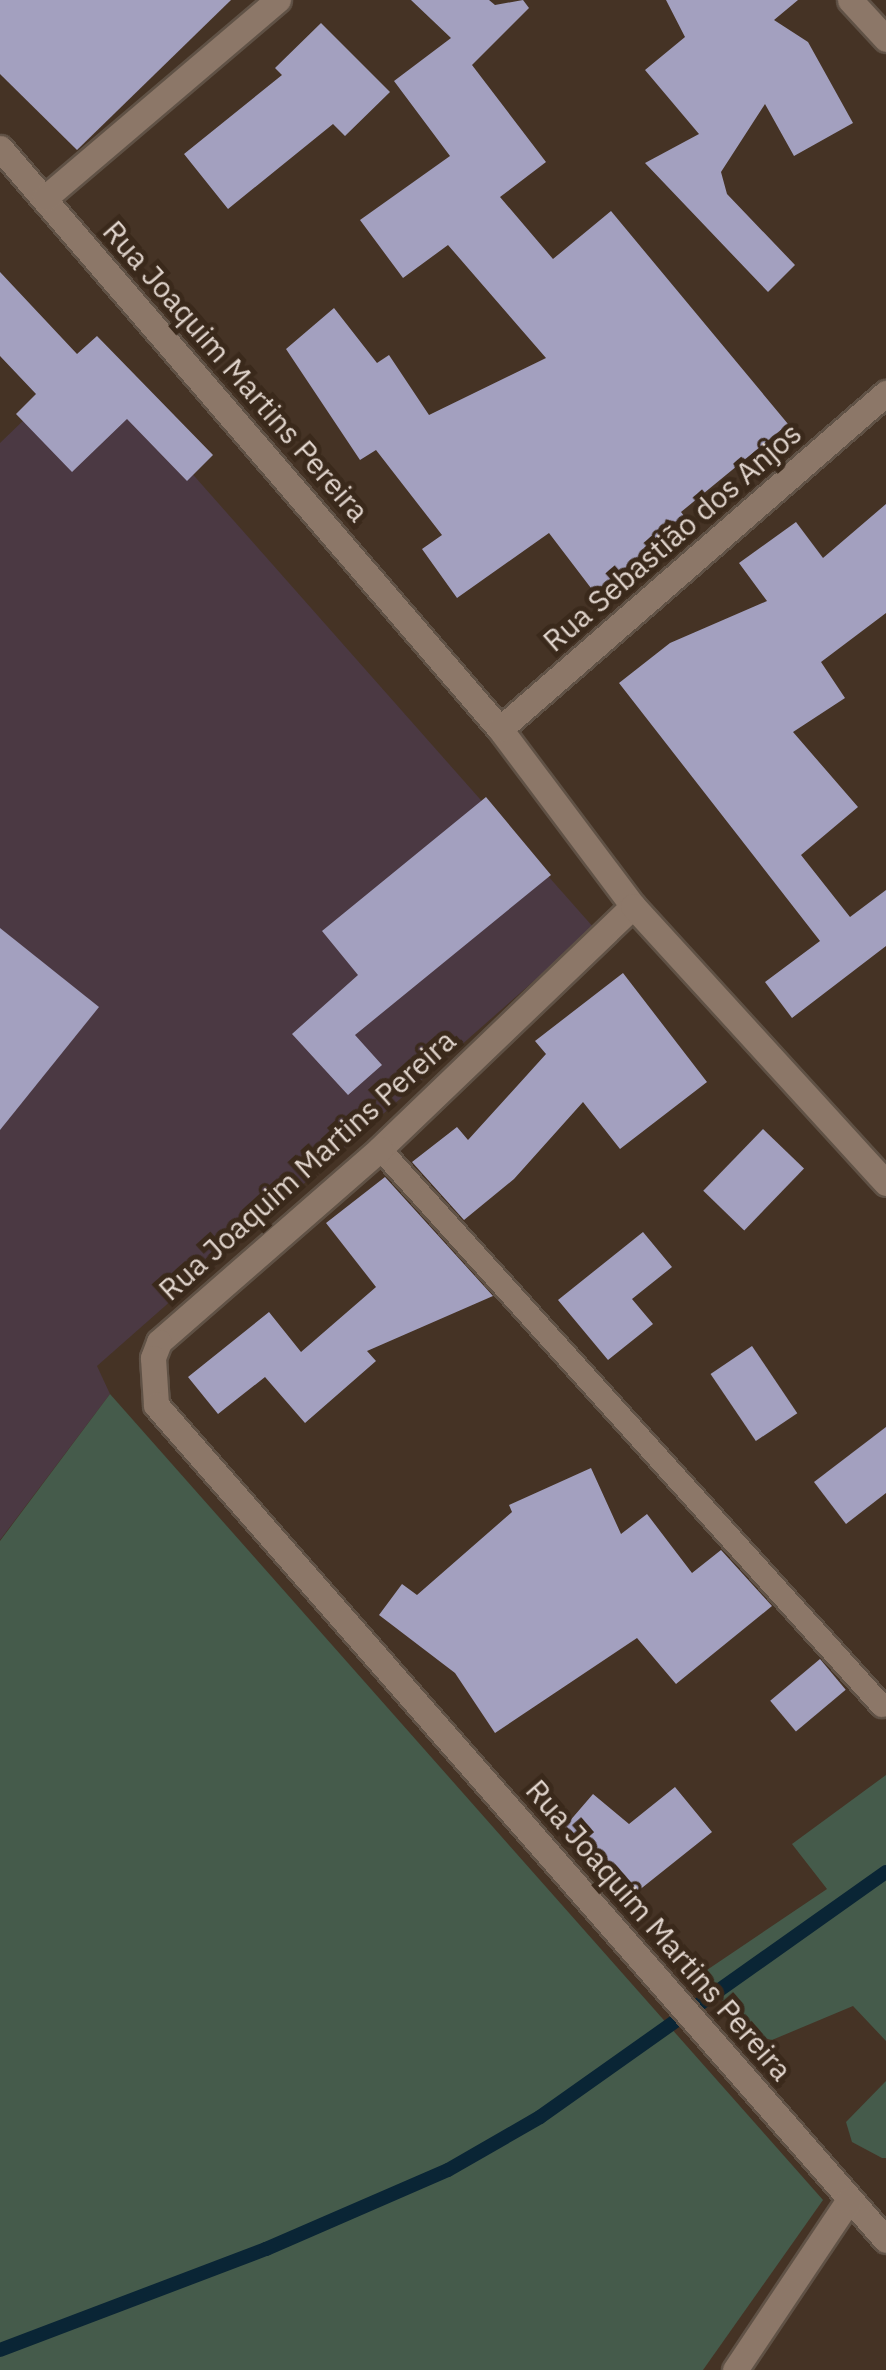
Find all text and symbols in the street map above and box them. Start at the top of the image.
street label: Rua Joaquim Martins Pereira [96,213,376,529]
street label: Rua Sebastião dos Anjos [536,415,808,659]
street label: Rua Joaquim Martins Pereira [151,1022,463,1308]
street label: Rua Joaquim Martins Pereira [519,1772,799,2088]

